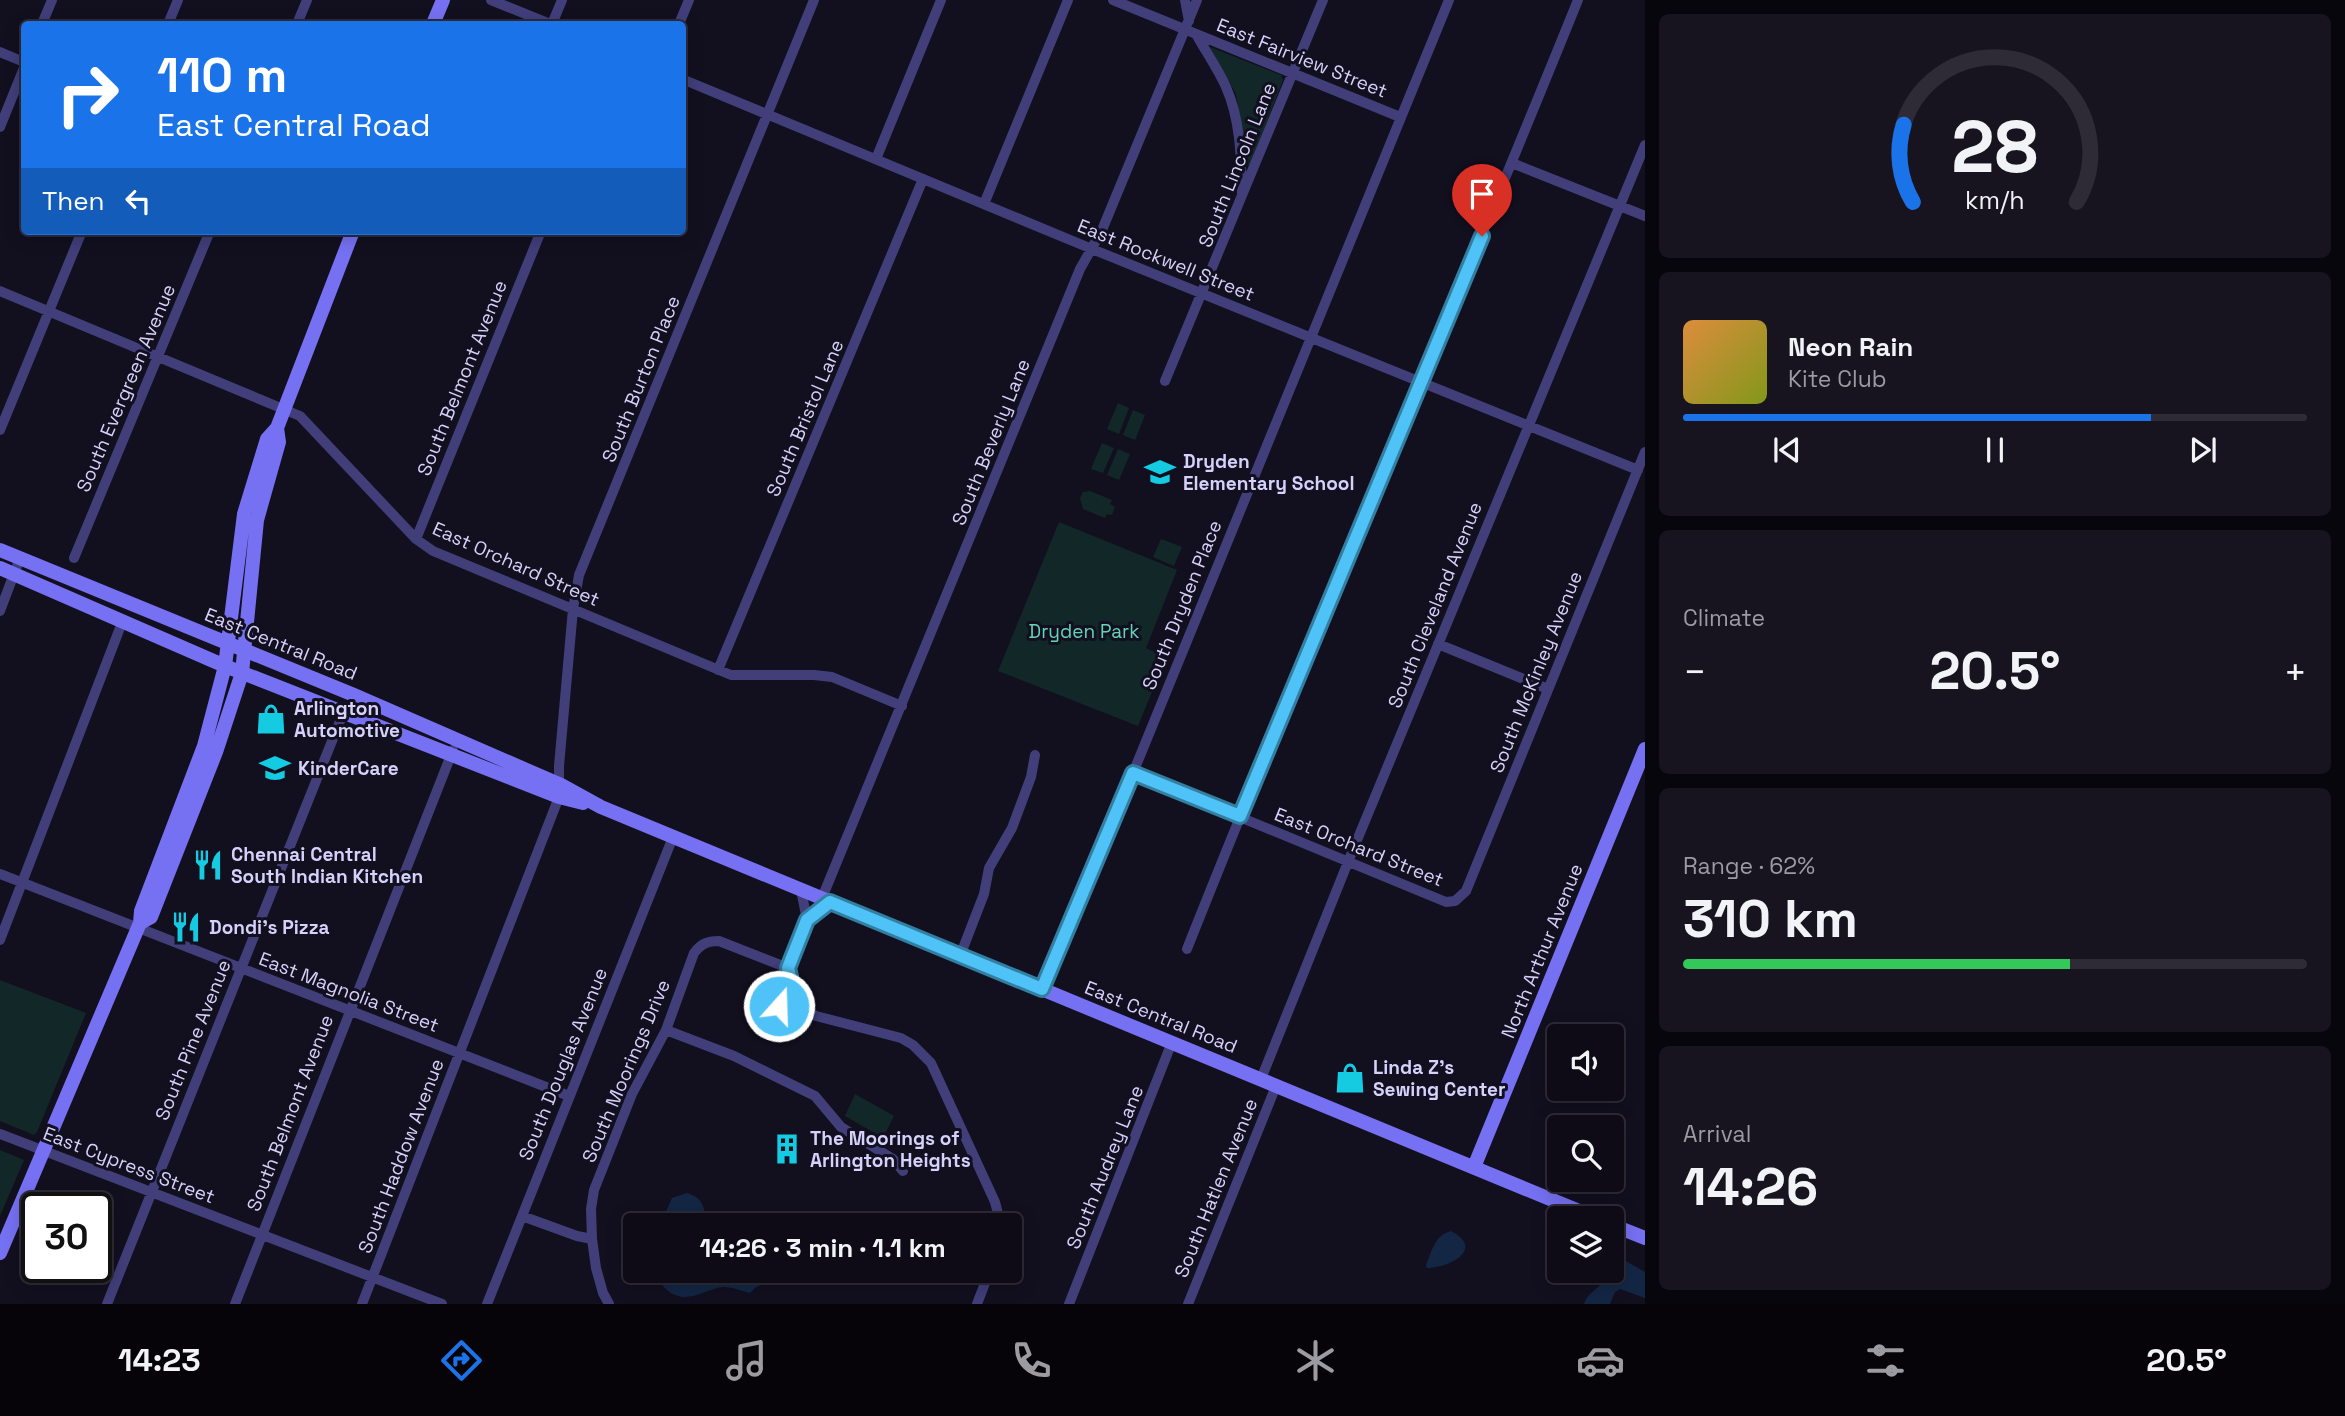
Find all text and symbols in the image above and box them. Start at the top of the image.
street label: East Fairview Street [1213,12,1391,104]
text: 110 m [157,44,287,106]
icon: right [42,49,133,140]
street label: South Lincoln Lane [1193,79,1281,251]
text: 28 [1952,100,2038,193]
text: East Central Road [157,105,431,145]
pin [1452,164,1512,236]
icon: arrive [1463,175,1501,213]
icon: left [119,182,157,220]
text: Then [42,184,105,218]
text: km/h [1965,184,2025,216]
street label: East Rockwell Street [1074,213,1258,307]
street label: South Belmont Avenue [411,277,513,479]
street label: South Evergreen Avenue [71,280,181,496]
street label: South Burton Place [596,292,686,466]
text: Neon Rain [1788,330,1913,364]
street label: South Bristol Lane [761,336,849,500]
street label: South Beverly Lane [946,355,1036,529]
text: Kite Club [1788,364,1887,394]
icon: previous [1768,431,1806,469]
icon: pause [1976,431,2014,469]
icon: next [2184,431,2222,469]
place label: Dryden Elementary School [1183,449,1355,496]
school or university icon: Dryden Elementary School [1143,455,1177,489]
street label: South Cleveland Avenue [1382,498,1488,712]
street label: East Orchard Street [428,516,604,612]
street label: South Dryden Place [1136,516,1228,694]
street label: South McKinley Avenue [1484,568,1588,776]
street label: East Central Road [201,602,361,686]
text: Climate [1683,603,1765,633]
park label: Dryden Park [1029,619,1139,644]
text: 20.5° [1929,638,2061,704]
text: − [1683,648,1707,696]
text: + [2283,648,2307,696]
place label: Arlington Automotive [294,696,400,743]
shop icon: Arlington Automotive [254,702,288,736]
school or university icon: KinderCare [258,751,292,785]
place label: KinderCare [298,756,399,781]
street label: East Orchard Street [1271,802,1447,892]
place label: Chennai Central South Indian Kitchen [231,842,423,889]
restaurant icon: Chennai Central South Indian Kitchen [191,848,225,882]
text: Range · 62% [1683,851,1815,881]
street label: North Arthur Avenue [1495,860,1589,1042]
text: 310 km [1683,886,1858,952]
restaurant icon: Dondi's Pizza [169,910,203,944]
place label: Dondi's Pizza [209,915,330,940]
street label: East Magnolia Street [255,946,443,1038]
street label: South Pine Avenue [149,956,237,1124]
street label: South Douglas Avenue [513,964,613,1164]
position arrow [742,969,816,1043]
street label: East Central Road [1081,975,1241,1059]
street label: South Moorings Drive [576,976,676,1166]
street label: South Belmont Avenue [241,1011,339,1215]
map controls [1547,1024,1624,1283]
button: sound [1547,1024,1624,1101]
street label: South Haddow Avenue [352,1055,450,1257]
place label: Linda Z's Sewing Center [1373,1055,1506,1102]
shop icon: Linda Z's Sewing Center [1333,1061,1367,1095]
street label: South Audrey Lane [1061,1081,1149,1253]
street label: South Hatlen Avenue [1169,1095,1263,1281]
button: search [1547,1115,1624,1192]
text: Arrival [1683,1119,1751,1149]
street label: East Cypress Street [40,1121,218,1209]
place label: The Moorings of Arlington Heights [810,1126,971,1173]
building icon: The Moorings of Arlington Heights [770,1132,804,1166]
text: 14:26 [1683,1154,1818,1220]
speed limit sign: 30 [21,1192,112,1283]
button: layers [1547,1206,1624,1283]
text: 14:26 · 3 min · 1.1 km [699,1231,946,1265]
icon: directions [437,1336,486,1385]
icon: music [722,1336,771,1385]
icon: phone [1007,1336,1056,1385]
icon: climate [1291,1336,1340,1385]
icon: car [1576,1336,1625,1385]
icon: filters [1861,1336,1910,1385]
text: 14:23 [118,1340,201,1380]
text: 20.5° [2146,1340,2227,1380]

